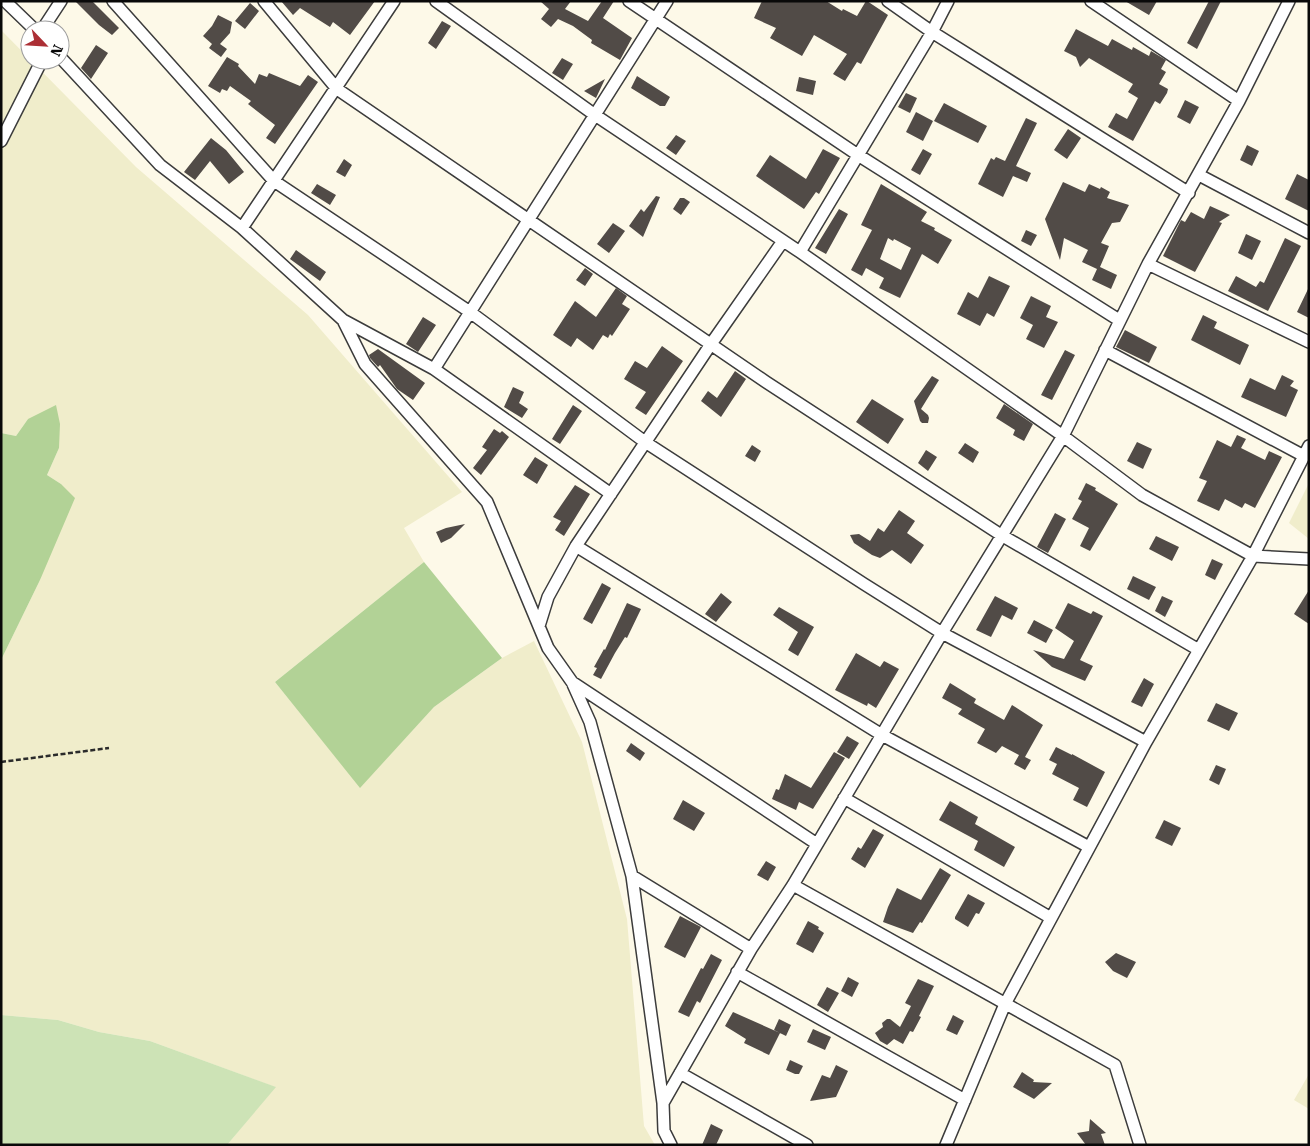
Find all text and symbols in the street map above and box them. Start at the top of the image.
north arrow [20,20,70,70]
text: N [47,42,66,59]

